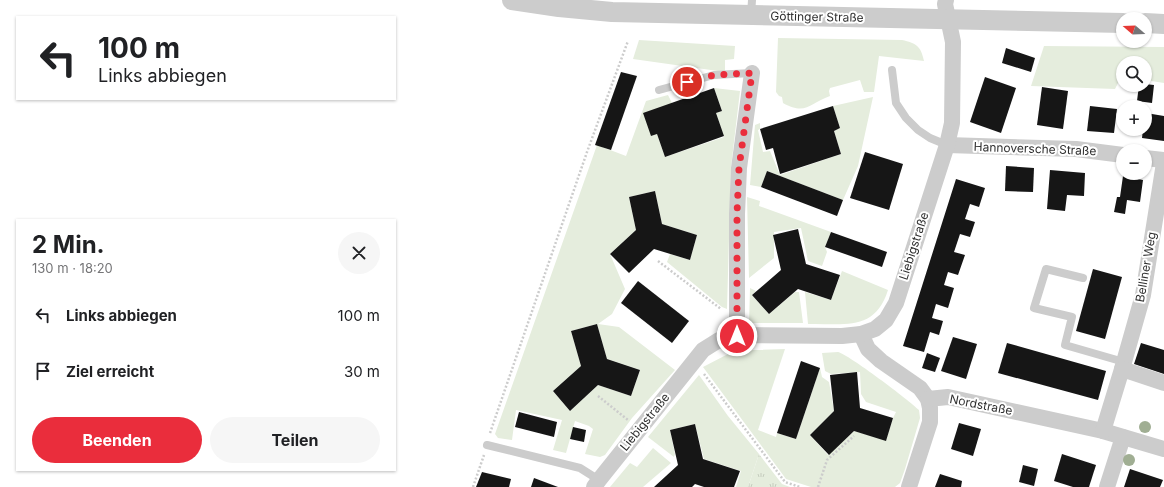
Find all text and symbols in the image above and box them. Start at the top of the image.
street label: Göttinger Straße [770,8,864,25]
north arrow [1116,12,1152,48]
map controls [1116,12,1152,180]
text: 100 m [98,31,180,65]
icon: left [32,32,84,84]
button: search [1116,56,1152,92]
text: Links abbiegen [98,65,227,86]
pin [670,65,704,99]
icon: arrive [676,71,698,93]
button: + [1116,100,1152,136]
street label: Hannoversche Straße [973,139,1097,158]
button: − [1116,144,1152,180]
street label: Liebigstraße [896,210,932,282]
text: 2 Min. [32,230,105,259]
street label: Belliner Weg [1132,231,1159,303]
button: close [338,232,380,274]
text: 130 m · 18:20 [32,260,113,276]
icon: left [32,304,54,326]
text: Links abbiegen [66,306,177,325]
text: 100 m [338,306,380,325]
position arrow [716,315,758,357]
icon: arrive [32,360,54,382]
text: Ziel erreicht [66,362,154,381]
text: 30 m [344,362,380,381]
street label: Liebigstraße [617,390,673,454]
street label: Nordstraße [948,391,1014,418]
button: Beenden [32,417,202,463]
button: Teilen [210,417,380,463]

